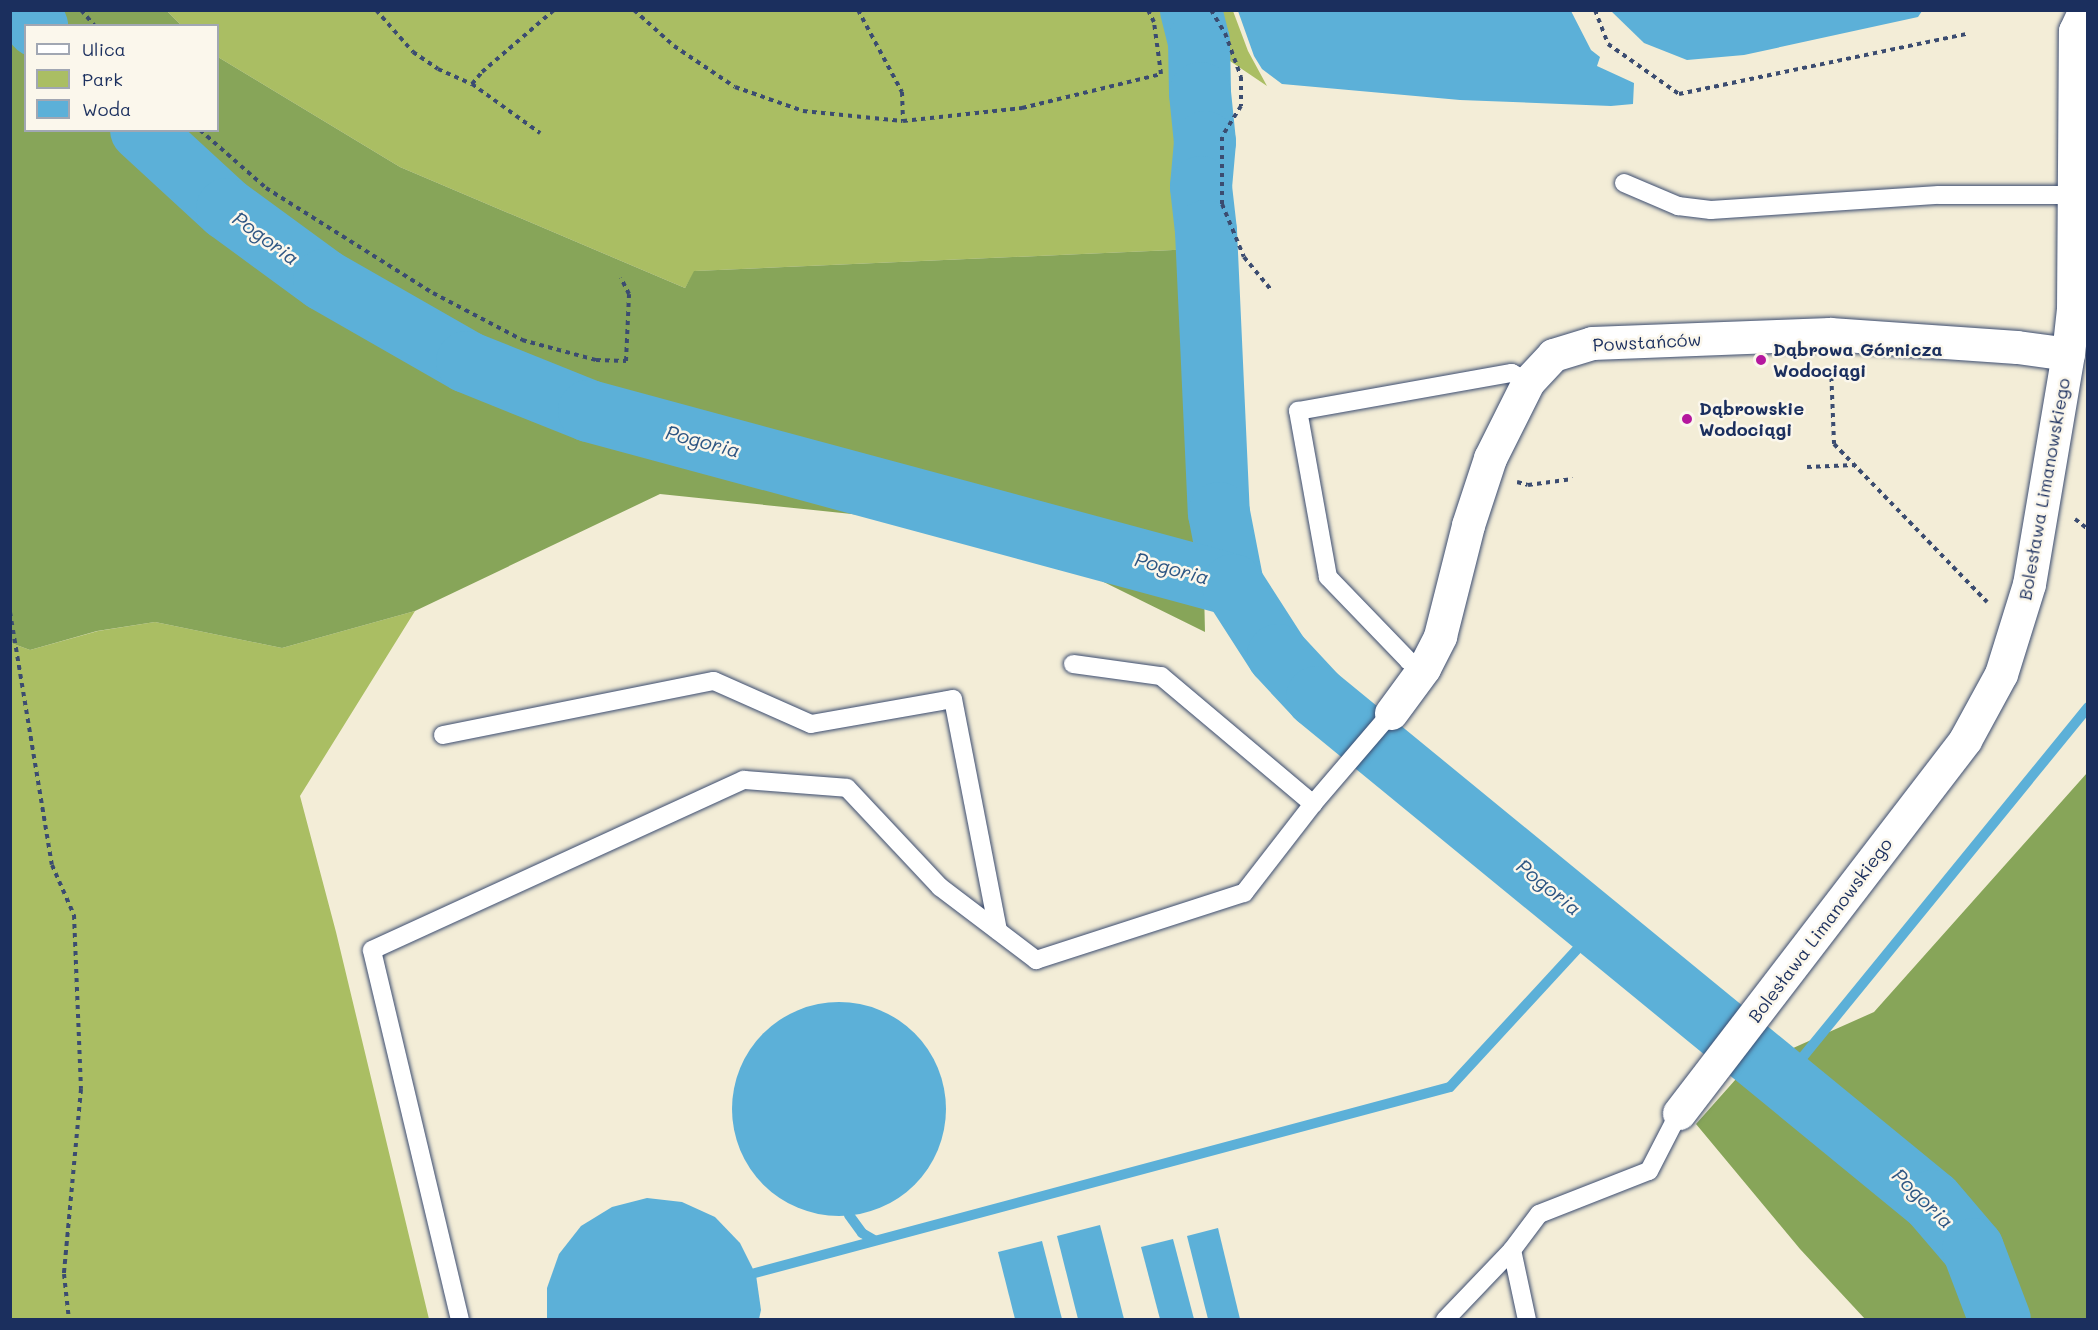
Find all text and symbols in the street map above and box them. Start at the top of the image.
legend [24,24,219,132]
text: Ulica [82,37,126,61]
text: Park [82,67,123,91]
text: Woda [82,97,131,121]
water label: Pogoria [228,206,304,270]
street label: Powstańców [1592,328,1702,356]
place label: Dąbrowa Górnicza Wodociągi [1773,339,1943,382]
marker: Dąbrowa Górnicza Wodociągi [1754,353,1768,367]
street label: Bolesława Limanowskiego [2014,376,2074,602]
place label: Dąbrowskie Wodociągi [1699,398,1804,440]
marker: Dąbrowskie Wodociągi [1680,412,1694,426]
water label: Pogoria [663,420,743,462]
water label: Pogoria [1132,547,1212,589]
street label: Bolesława Limanowskiego [1744,834,1896,1026]
water label: Pogoria [1512,854,1586,920]
water label: Pogoria [1887,1163,1959,1233]

